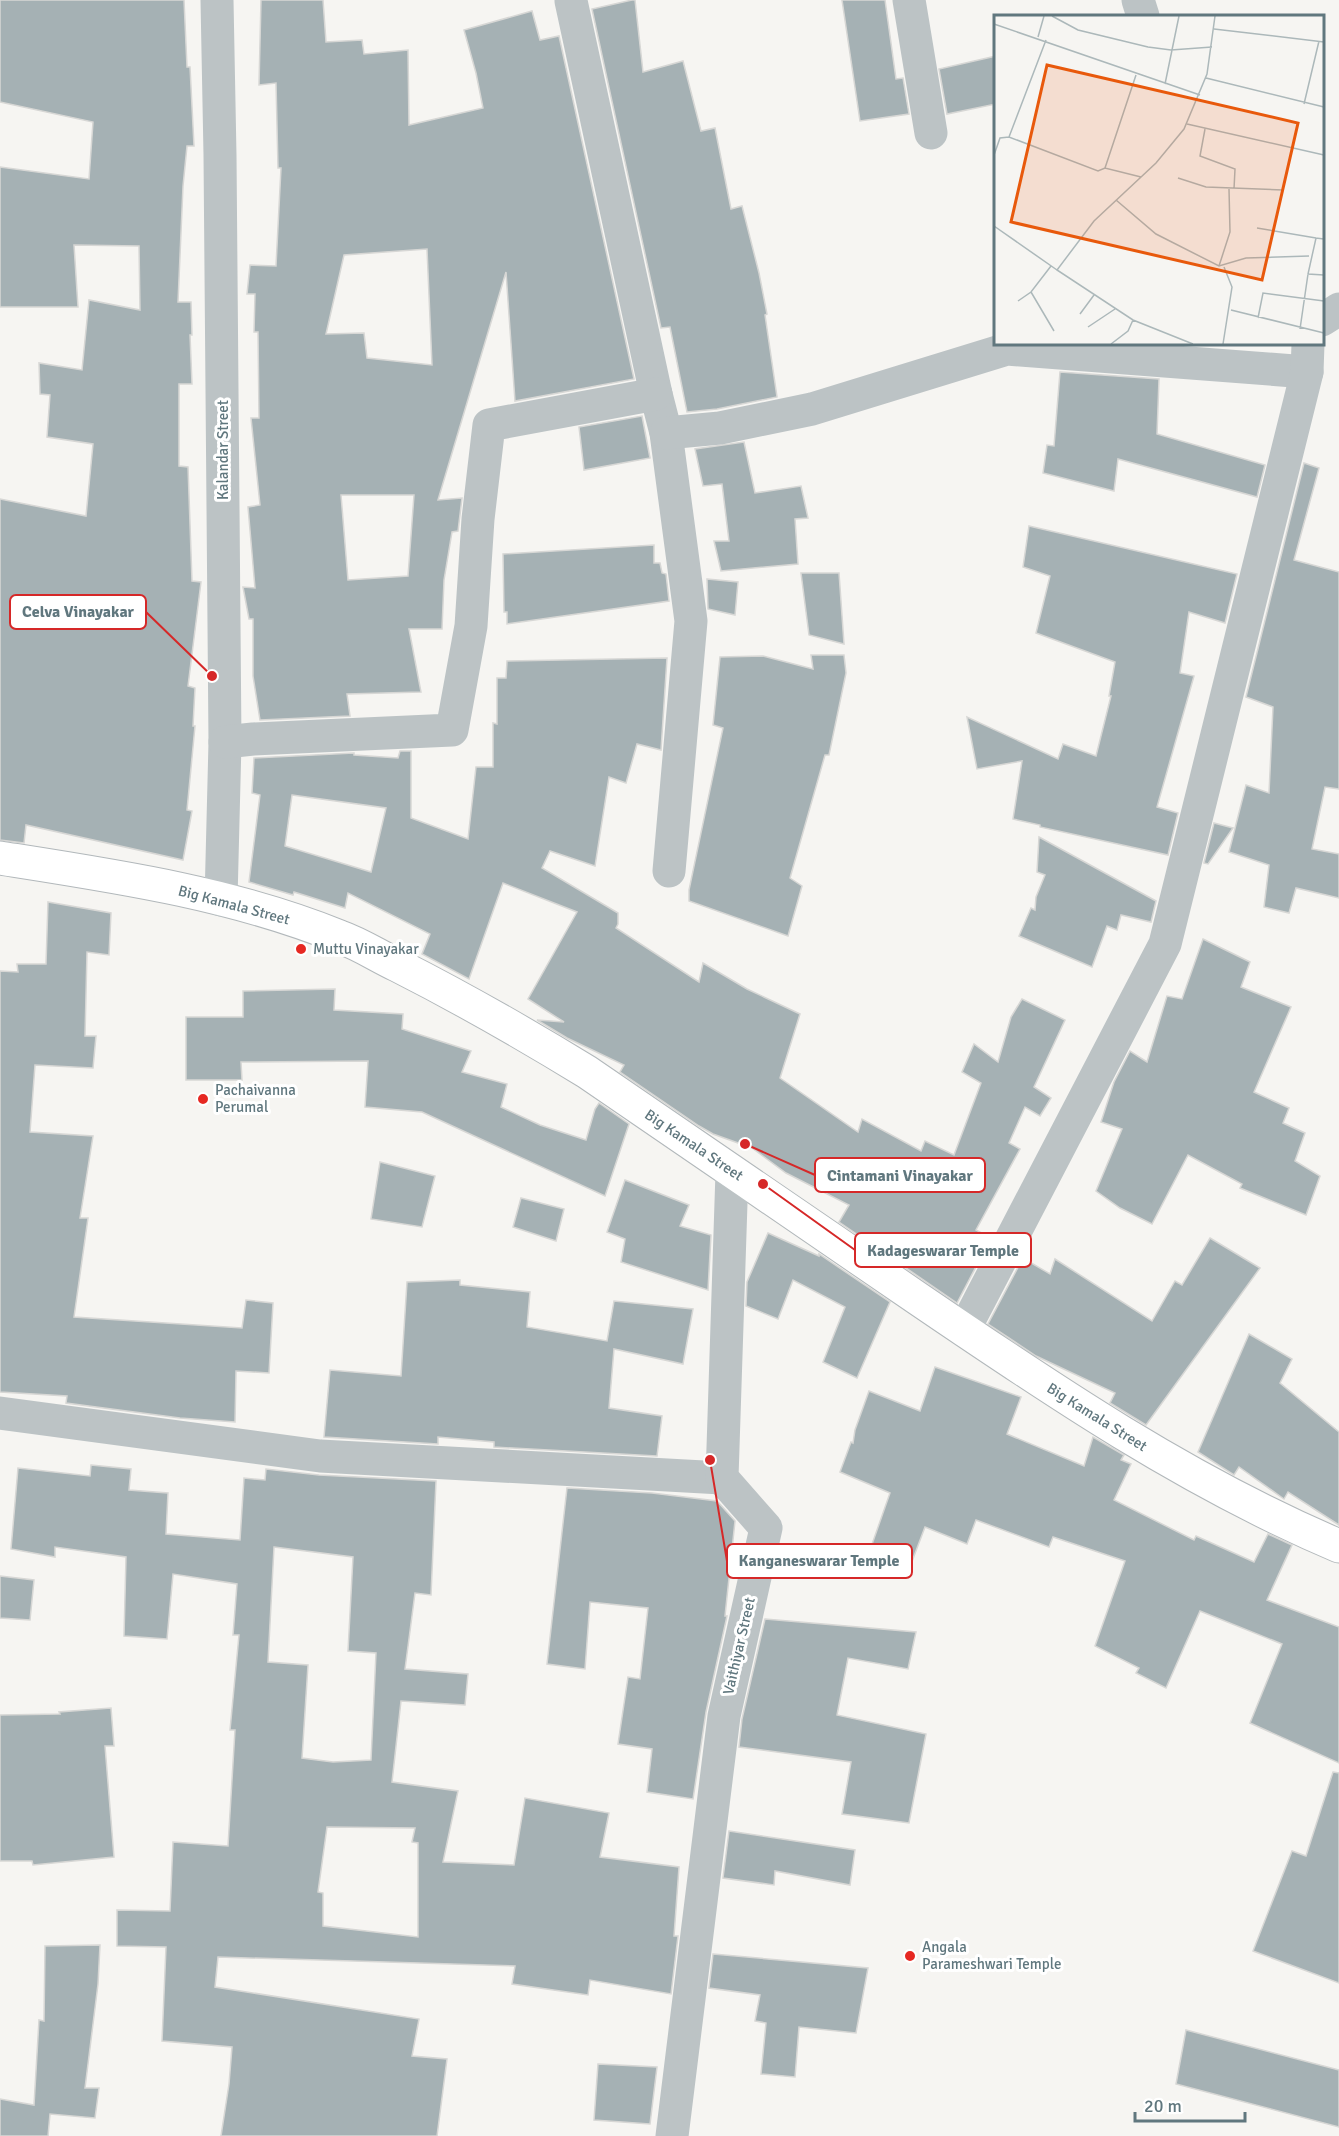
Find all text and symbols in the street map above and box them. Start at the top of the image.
inset map [994,15,1324,345]
street label: Kalandar Street [214,400,232,500]
callout: Celva Vinayakar [10,595,146,629]
text: Celva Vinayakar [22,602,135,622]
street label: Big Kamala Street [176,881,292,929]
place label: Muttu Vinayakar [313,940,419,958]
marker: Muttu Vinayakar [294,942,308,956]
place label: Pachaivanna Perumal [215,1081,296,1116]
marker: Pachaivanna Perumal [196,1092,210,1106]
street label: Big Kamala Street [641,1105,747,1185]
callout: Cintamani Vinayakar [815,1158,985,1192]
text: Cintamani Vinayakar [827,1166,974,1186]
callout: Kadageswarar Temple [855,1233,1031,1267]
text: Kadageswarar Temple [867,1241,1019,1261]
street label: Big Kamala Street [1044,1379,1150,1455]
callout: Kanganeswarar Temple [727,1544,912,1578]
text: Kanganeswarar Temple [739,1551,900,1571]
street label: Vaithiyar Street [719,1596,759,1696]
place label: Angala Parameshwari Temple [922,1938,1062,1973]
marker: Angala Parameshwari Temple [903,1949,917,1963]
scale bar [1135,2085,1244,2123]
text: 20 m [1144,2095,1182,2117]

